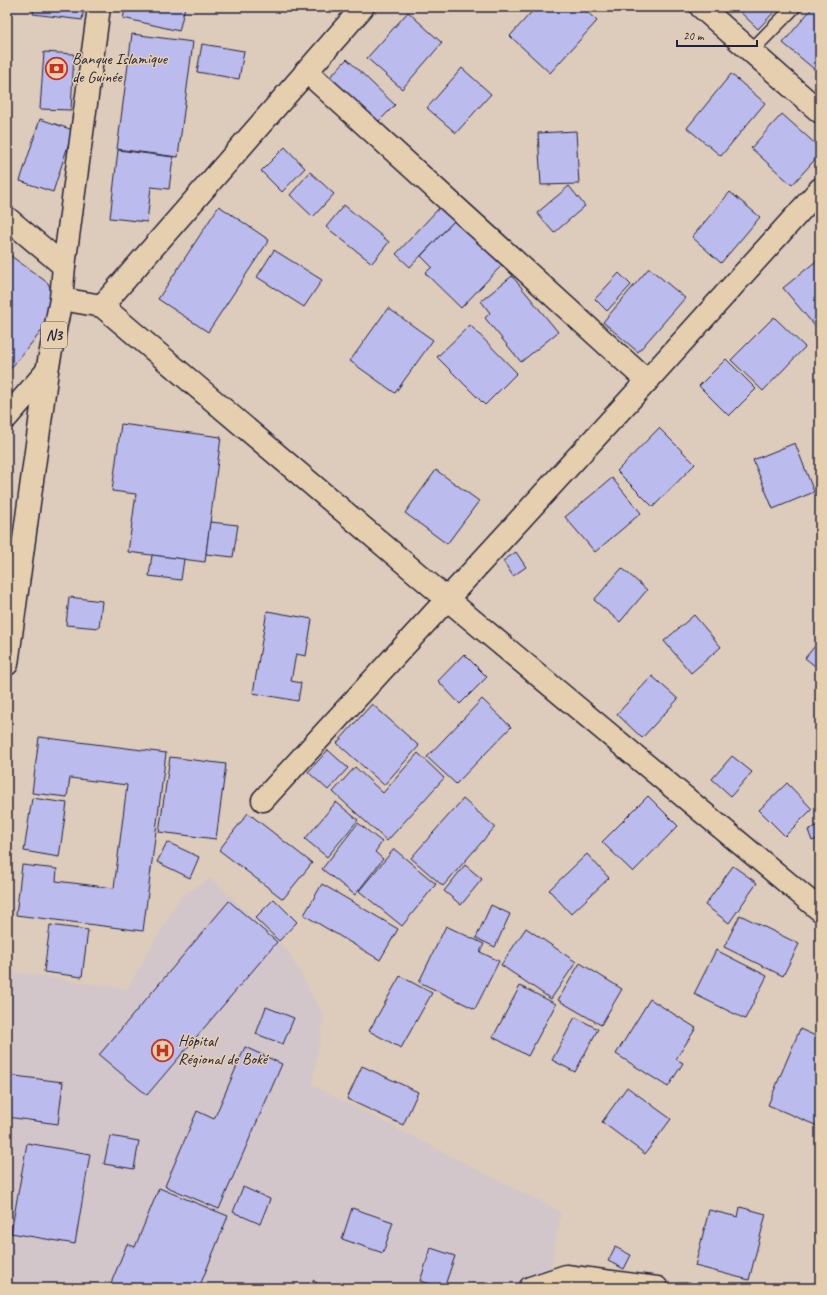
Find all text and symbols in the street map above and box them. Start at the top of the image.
scale bar [677,22,757,48]
text: 20 m [683,28,705,44]
place label: Banque Islamique de Guinée [72,49,169,87]
bank icon: Banque Islamique de Guinée [44,55,70,81]
road number: N3 [41,322,67,348]
place label: Hôpital Régional de Boké [178,1031,270,1069]
hospital icon: Hôpital Régional de Boké [149,1037,175,1063]

